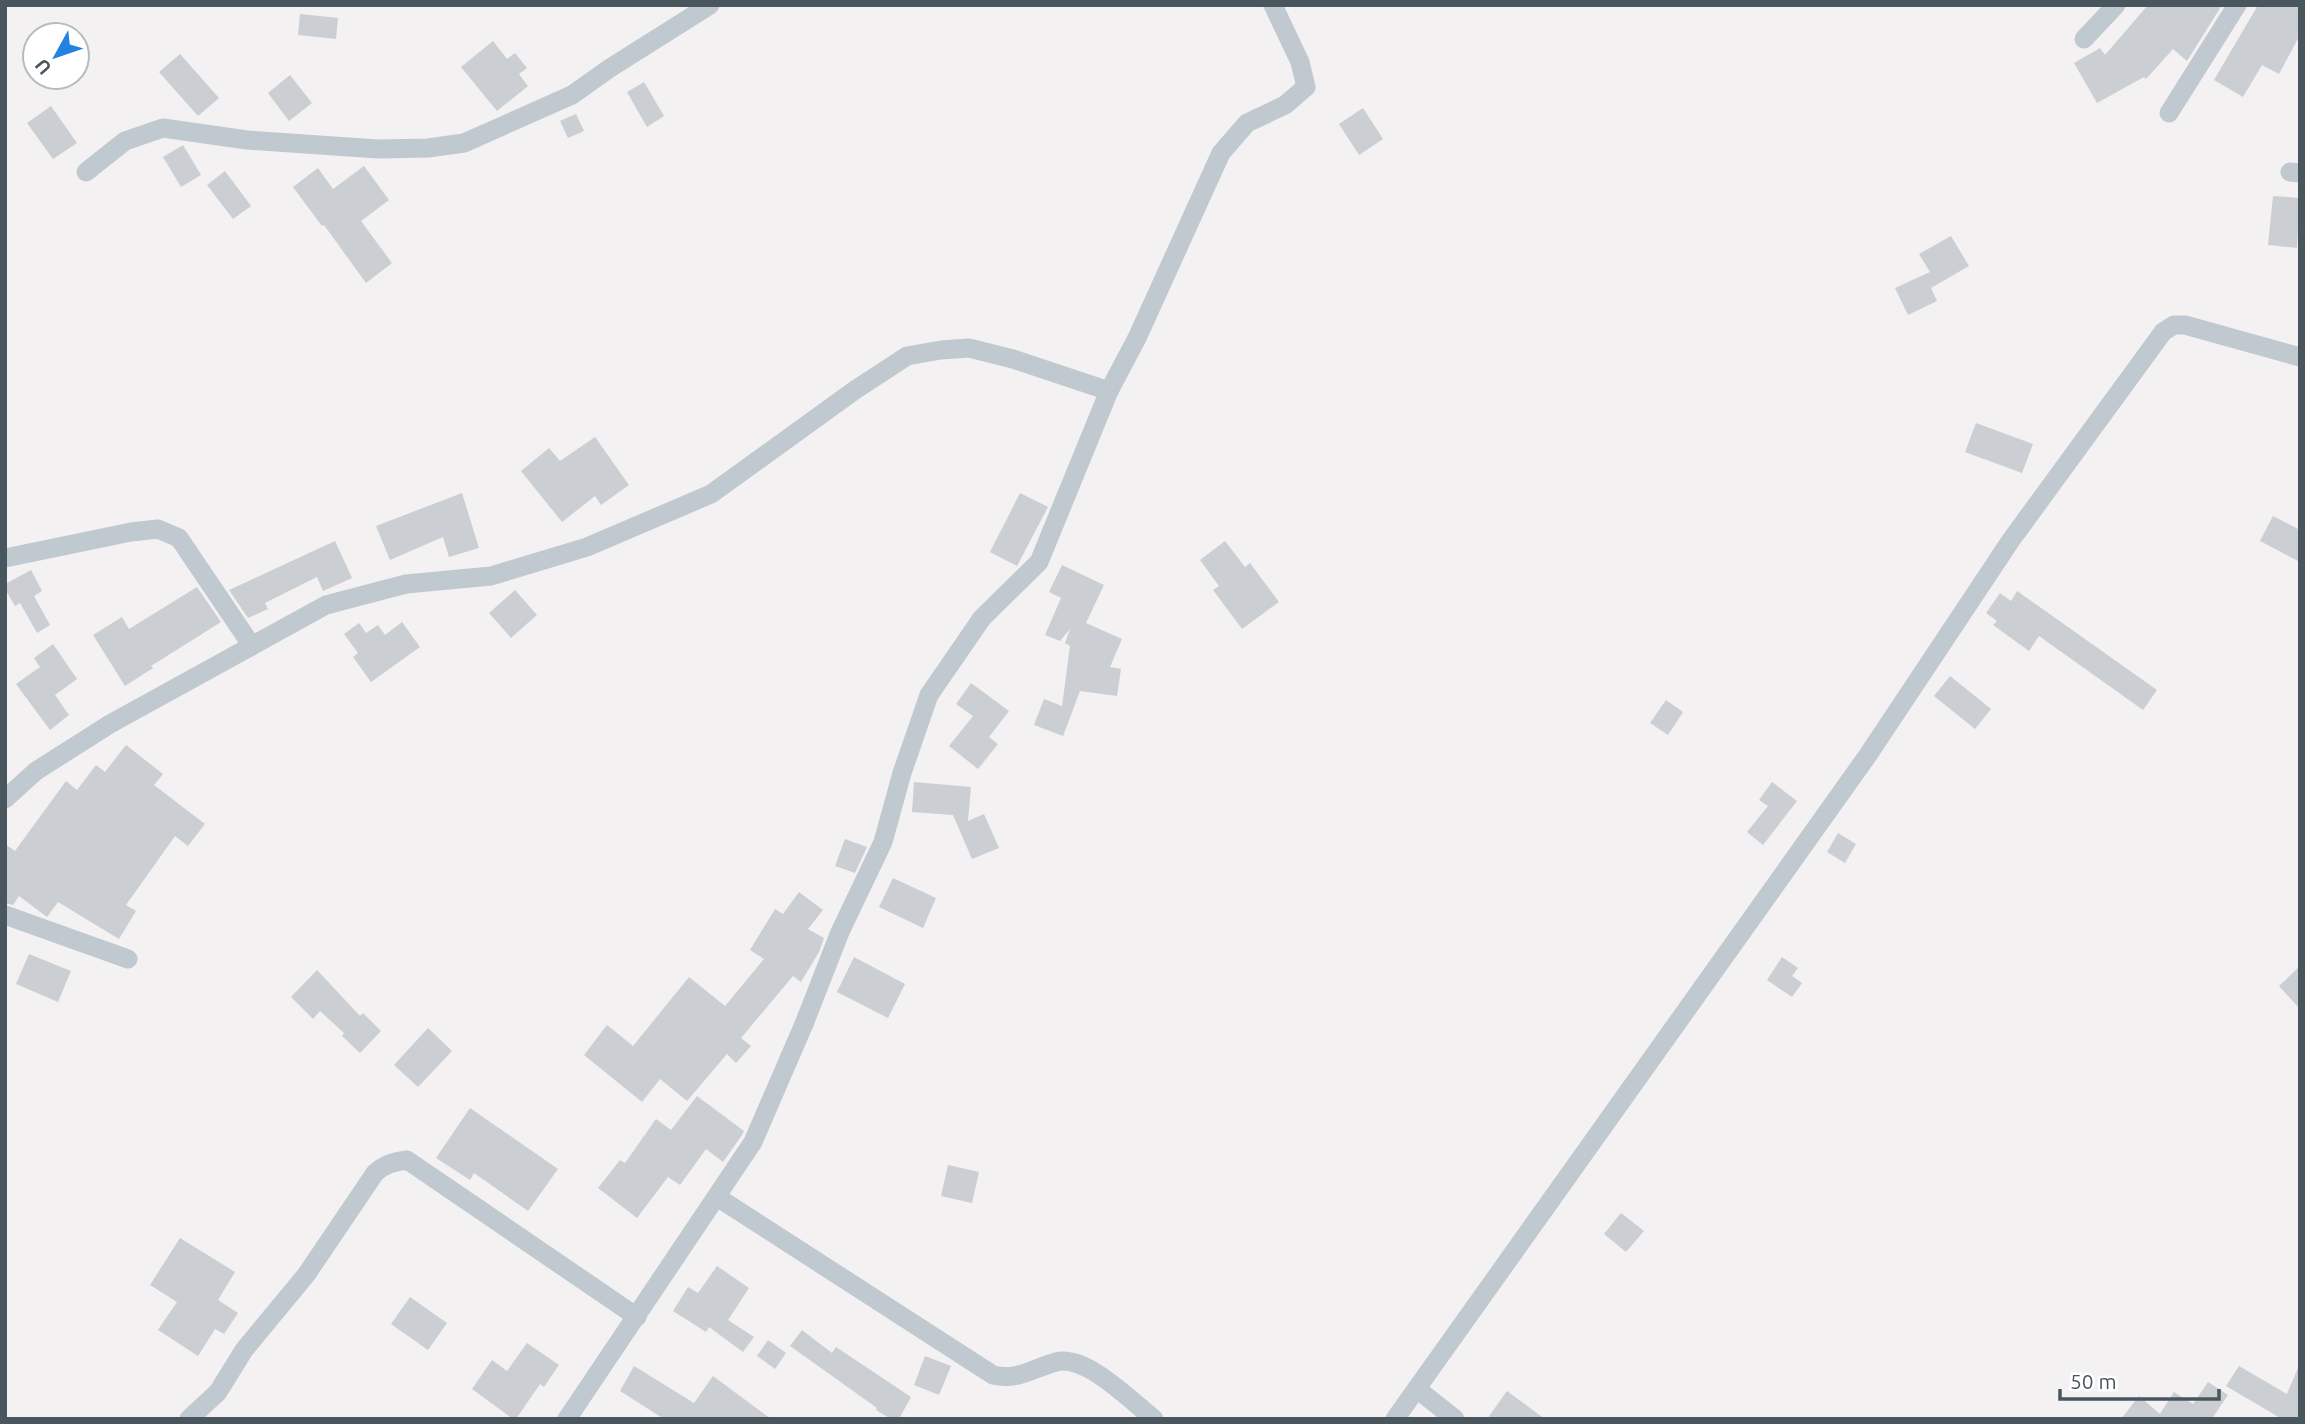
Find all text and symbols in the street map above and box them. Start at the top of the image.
north arrow [21,21,91,91]
text: U [30,55,56,79]
scale bar [2060,1358,2219,1402]
text: 50 m [2070,1369,2117,1393]

